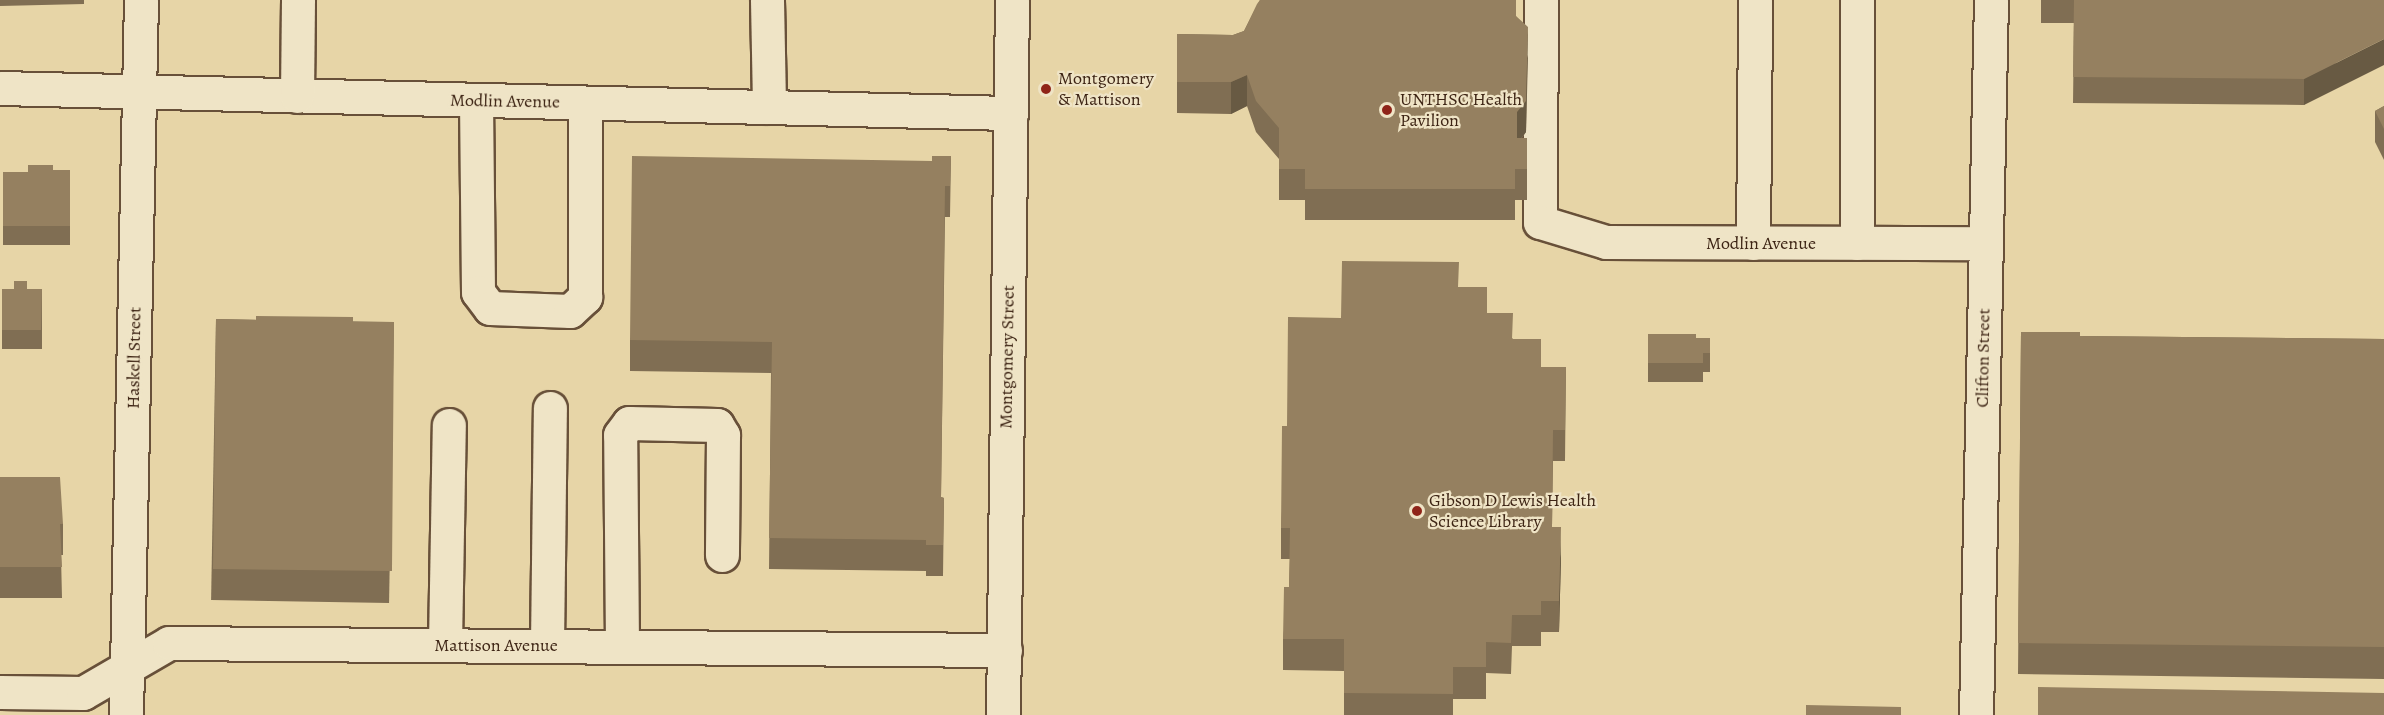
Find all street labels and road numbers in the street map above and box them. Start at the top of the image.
street label: Modlin Avenue [450,89,560,113]
street label: Modlin Avenue [1706,232,1816,254]
street label: Montgomery Street [995,285,1019,429]
street label: Haskell Street [122,307,146,409]
street label: Clifton Street [1971,308,1995,408]
street label: Mattison Avenue [434,634,558,656]

